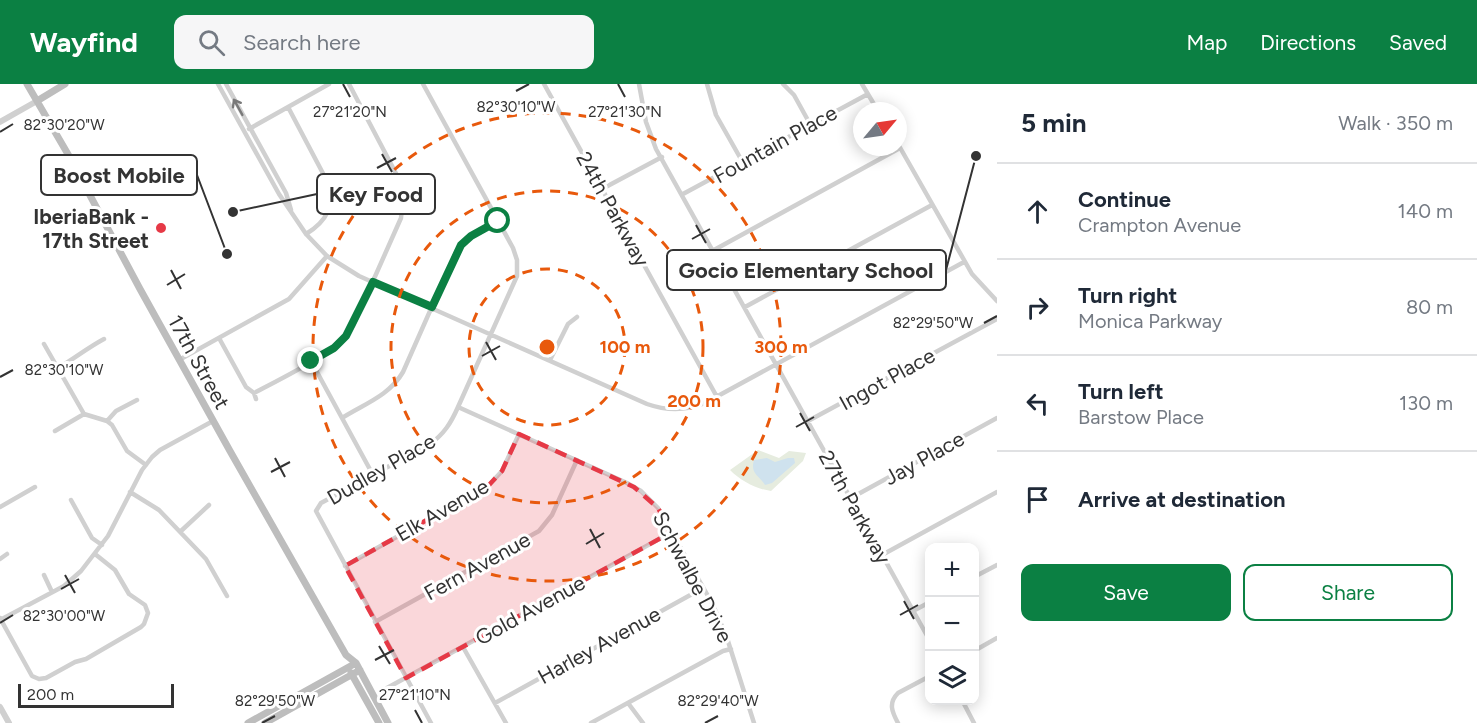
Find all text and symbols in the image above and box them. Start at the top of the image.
search box [174,15,594,69]
text: Wayfind [30,25,138,59]
icon: search [195,26,228,59]
text: Search here [243,29,361,56]
text: Map [1186,30,1227,55]
text: Directions [1260,30,1356,55]
text: Saved [1389,30,1447,55]
text: 82°30'10"W [477,98,556,116]
one-way arrow [232,99,244,116]
street label: Fountain Place [709,100,841,188]
north arrow [853,102,907,156]
text: 27°21'20"N [313,103,387,121]
text: 27°21'30"N [588,103,662,121]
text: 5 min [1021,107,1087,139]
text: Walk · 350 m [1338,111,1453,135]
text: 82°30'20"W [23,116,105,134]
street label: 24th Parkway [571,147,655,271]
callout: Boost Mobile [41,155,197,195]
text: Boost Mobile [53,162,185,189]
callout: Key Food [317,174,435,214]
text: Key Food [329,181,423,208]
text: Continue [1078,186,1171,213]
icon: ahead [1021,195,1054,228]
text: 140 m [1398,199,1453,223]
place label: IberiaBank - 17th Street [33,204,149,253]
route start [484,207,510,233]
text: Crampton Avenue [1078,213,1241,237]
marker: IberiaBank - 17th Street [154,221,168,235]
callout: Gocio Elementary School [667,250,946,290]
text: Gocio Elementary School [679,257,933,284]
text: Turn right [1078,282,1177,309]
icon: right [1021,291,1054,324]
text: 80 m [1406,295,1453,319]
text: Monica Parkway [1078,309,1222,333]
street label: 17th Street [163,311,235,413]
text: 82°29'50"W [893,314,974,332]
text: 100 m [600,336,650,358]
text: 300 m [754,336,808,358]
centre of rings [537,337,557,357]
street label: Ingot Place [835,343,939,415]
route end [297,347,323,373]
text: 82°30'10"W [25,361,104,379]
text: Turn left [1078,378,1164,405]
icon: left [1021,387,1054,420]
text: 200 m [667,390,721,412]
text: 130 m [1399,391,1453,415]
text: Barstow Place [1078,405,1204,429]
street label: Jay Place [879,426,969,490]
street label: Dudley Place [322,428,440,510]
street label: 27th Parkway [814,446,896,568]
street label: Elk Avenue [391,473,493,547]
icon: arrive [1021,483,1054,516]
text: Arrive at destination [1078,486,1286,513]
street label: Schwalbe Drive [648,507,738,647]
street label: Fern Avenue [419,527,535,605]
map controls [925,543,979,705]
button: + [925,543,979,597]
button: Save [1021,564,1231,621]
button: Share [1243,564,1453,621]
street label: Gold Avenue [471,570,589,650]
button: − [925,597,979,651]
street label: Harley Avenue [533,601,665,689]
text: 82°30'00"W [23,607,106,625]
button: layers [925,651,979,705]
scale bar [18,681,174,708]
text: 200 m [27,685,74,704]
text: 27°21'10"N [379,686,451,704]
text: 82°29'50"W [235,692,316,710]
text: 82°29'40"W [677,692,759,710]

